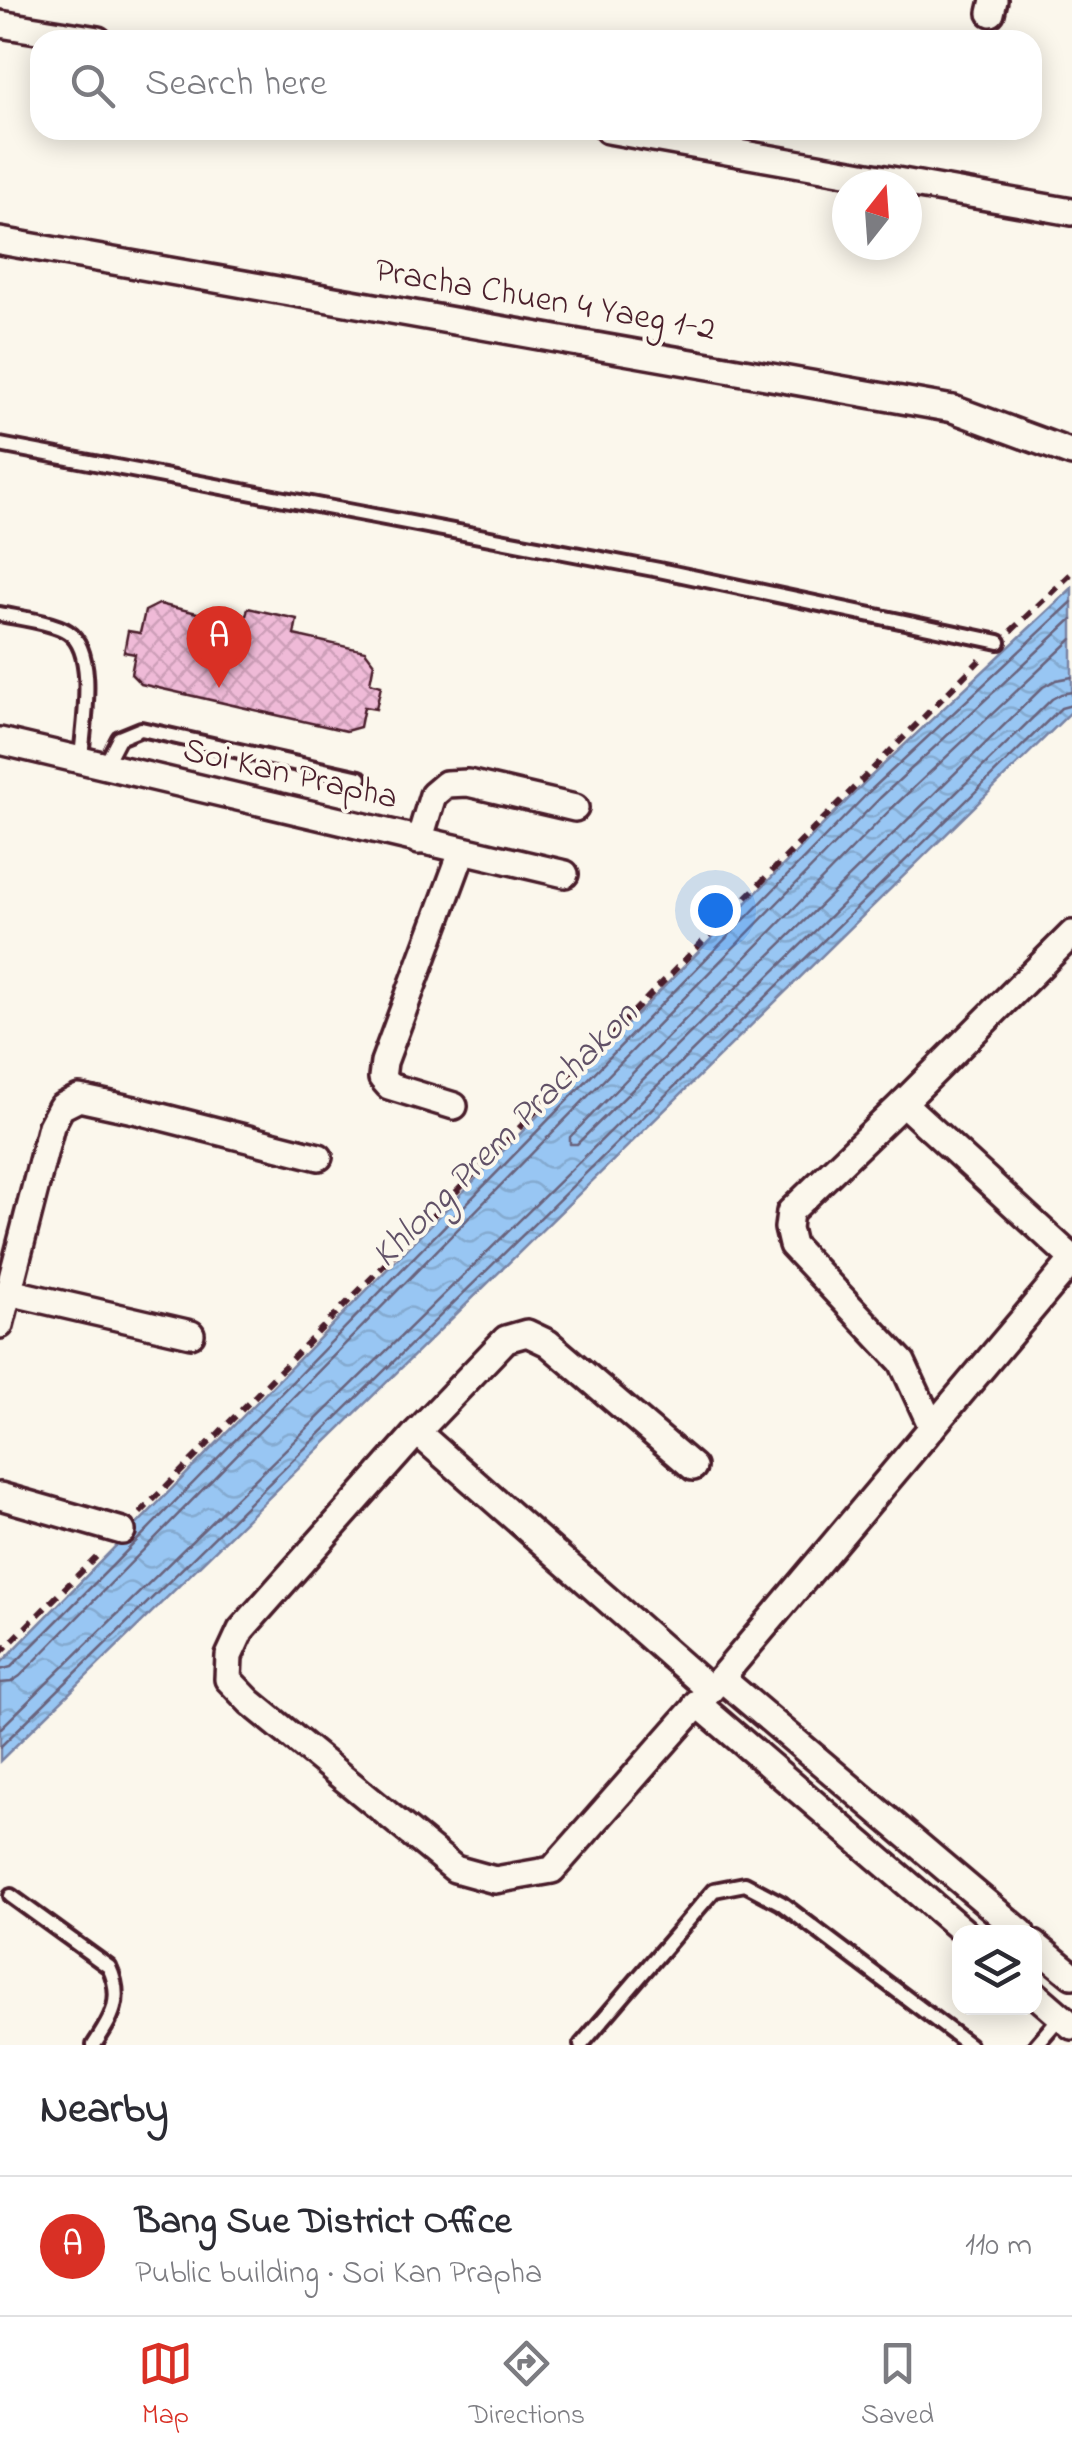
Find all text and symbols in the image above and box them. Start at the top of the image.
search box [30,30,1042,140]
text: Search here [145,57,327,113]
icon: search [65,58,120,113]
north arrow [832,170,922,260]
street label: Pracha Chuen 4 Yaeg 1-2 [371,246,719,356]
pin: A [186,606,252,688]
street label: Soi Kan Prapha [178,726,402,824]
your location [690,885,741,936]
water label: Khlong Prem Prachakon [360,989,653,1282]
map controls [952,1925,1042,2015]
button: layers [952,1925,1042,2015]
text: Nearby [40,2080,168,2141]
text: Bang Sue District Office [135,2195,512,2251]
text: A [63,2223,82,2270]
text: 110 m [965,2223,1032,2270]
text: Public building · Soi Kan Prapha [135,2251,542,2298]
tab: Map [138,2336,193,2437]
tab: Directions [469,2336,585,2437]
tab: Saved [861,2336,934,2437]

